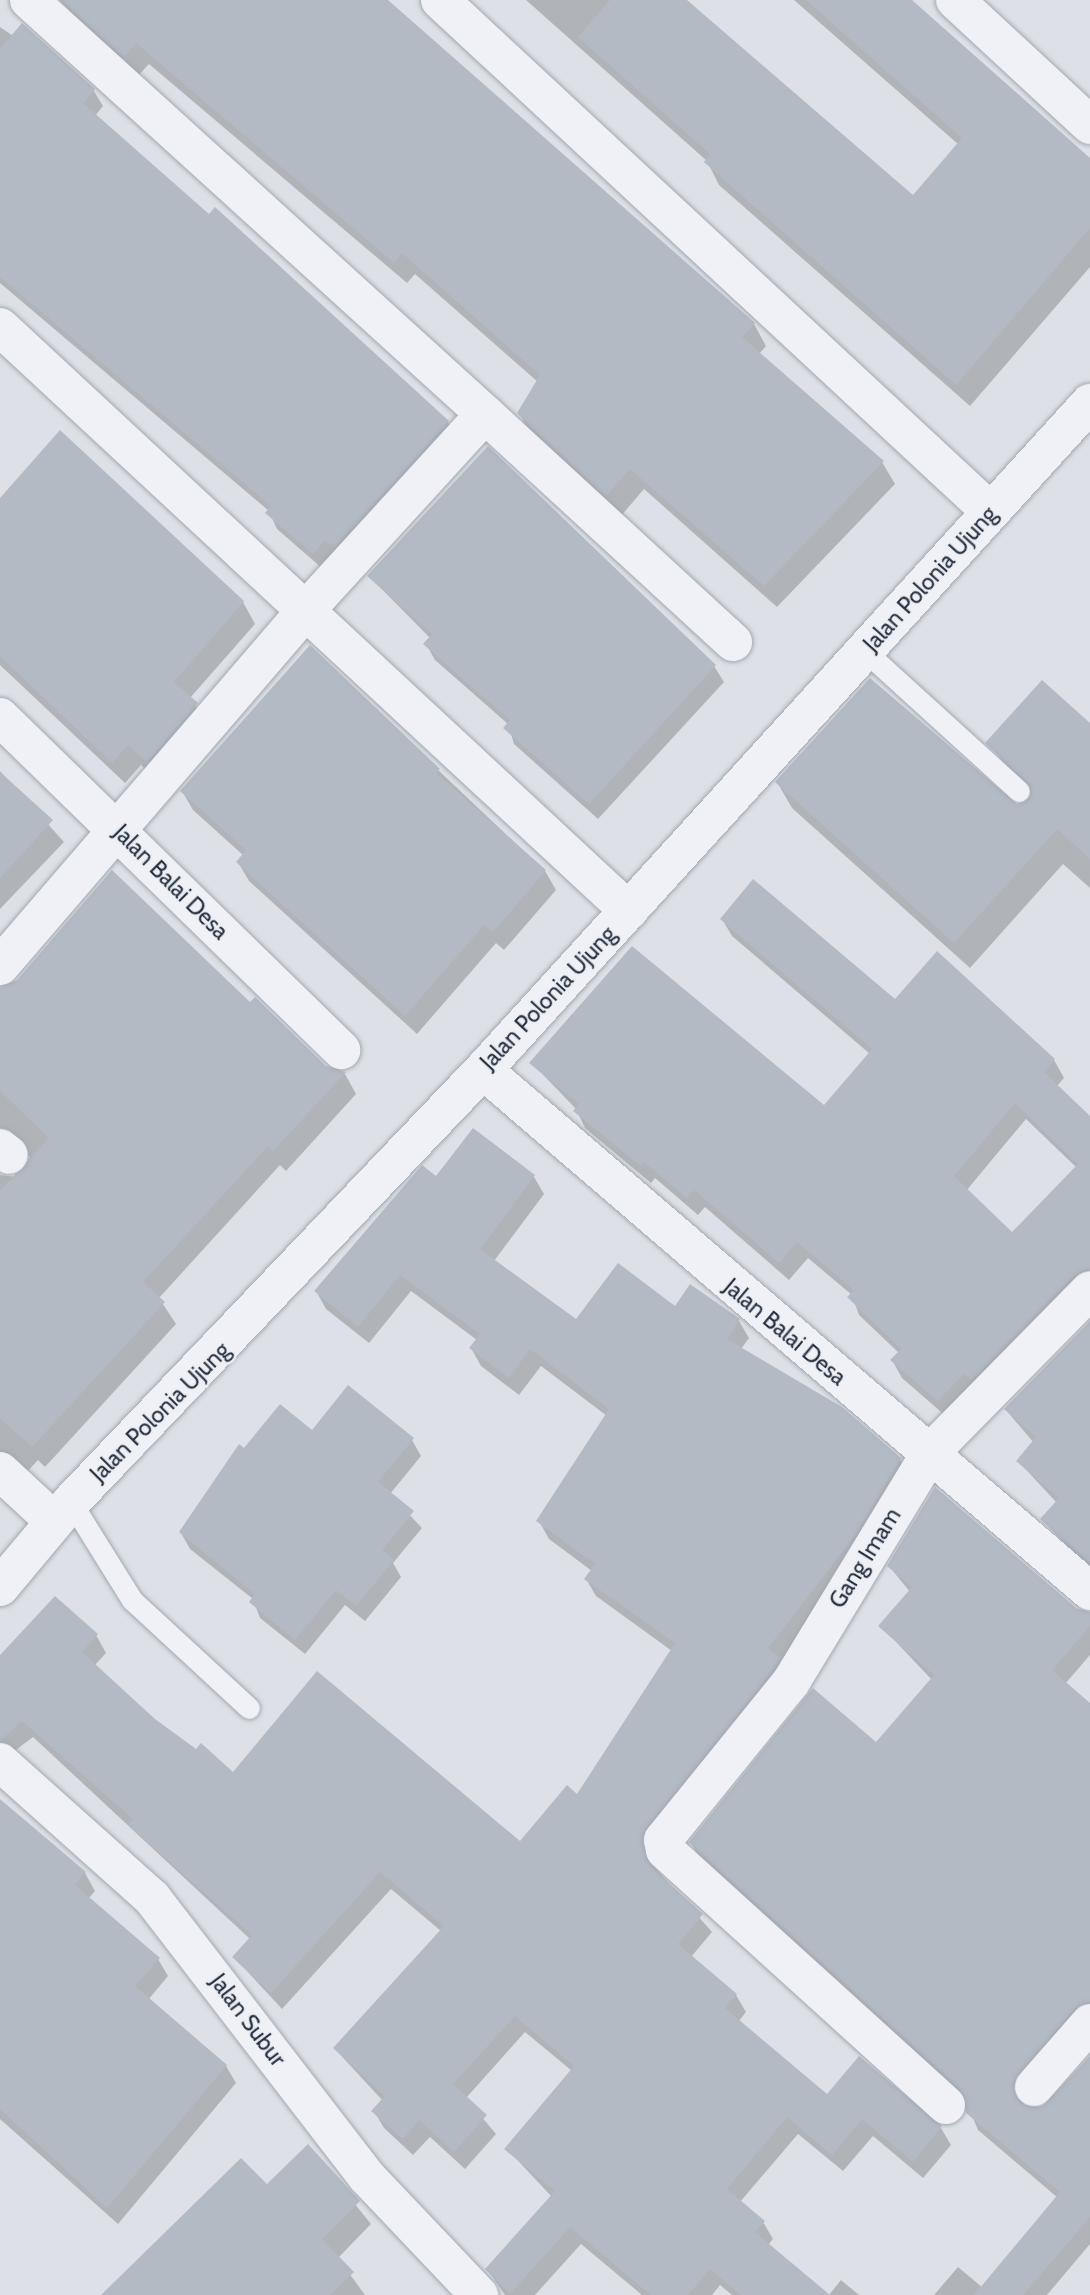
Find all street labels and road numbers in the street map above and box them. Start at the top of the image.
street label: Jalan Polonia Ujung [857,501,1003,657]
street label: Jalan Balai Desa [108,819,234,945]
street label: Jalan Polonia Ujung [474,921,622,1075]
street label: Jalan Balai Desa [718,1273,852,1391]
street label: Jalan Polonia Ujung [84,1336,236,1488]
street label: Gang Imam [823,1503,907,1613]
street label: Jalan Subur [204,1968,292,2072]

